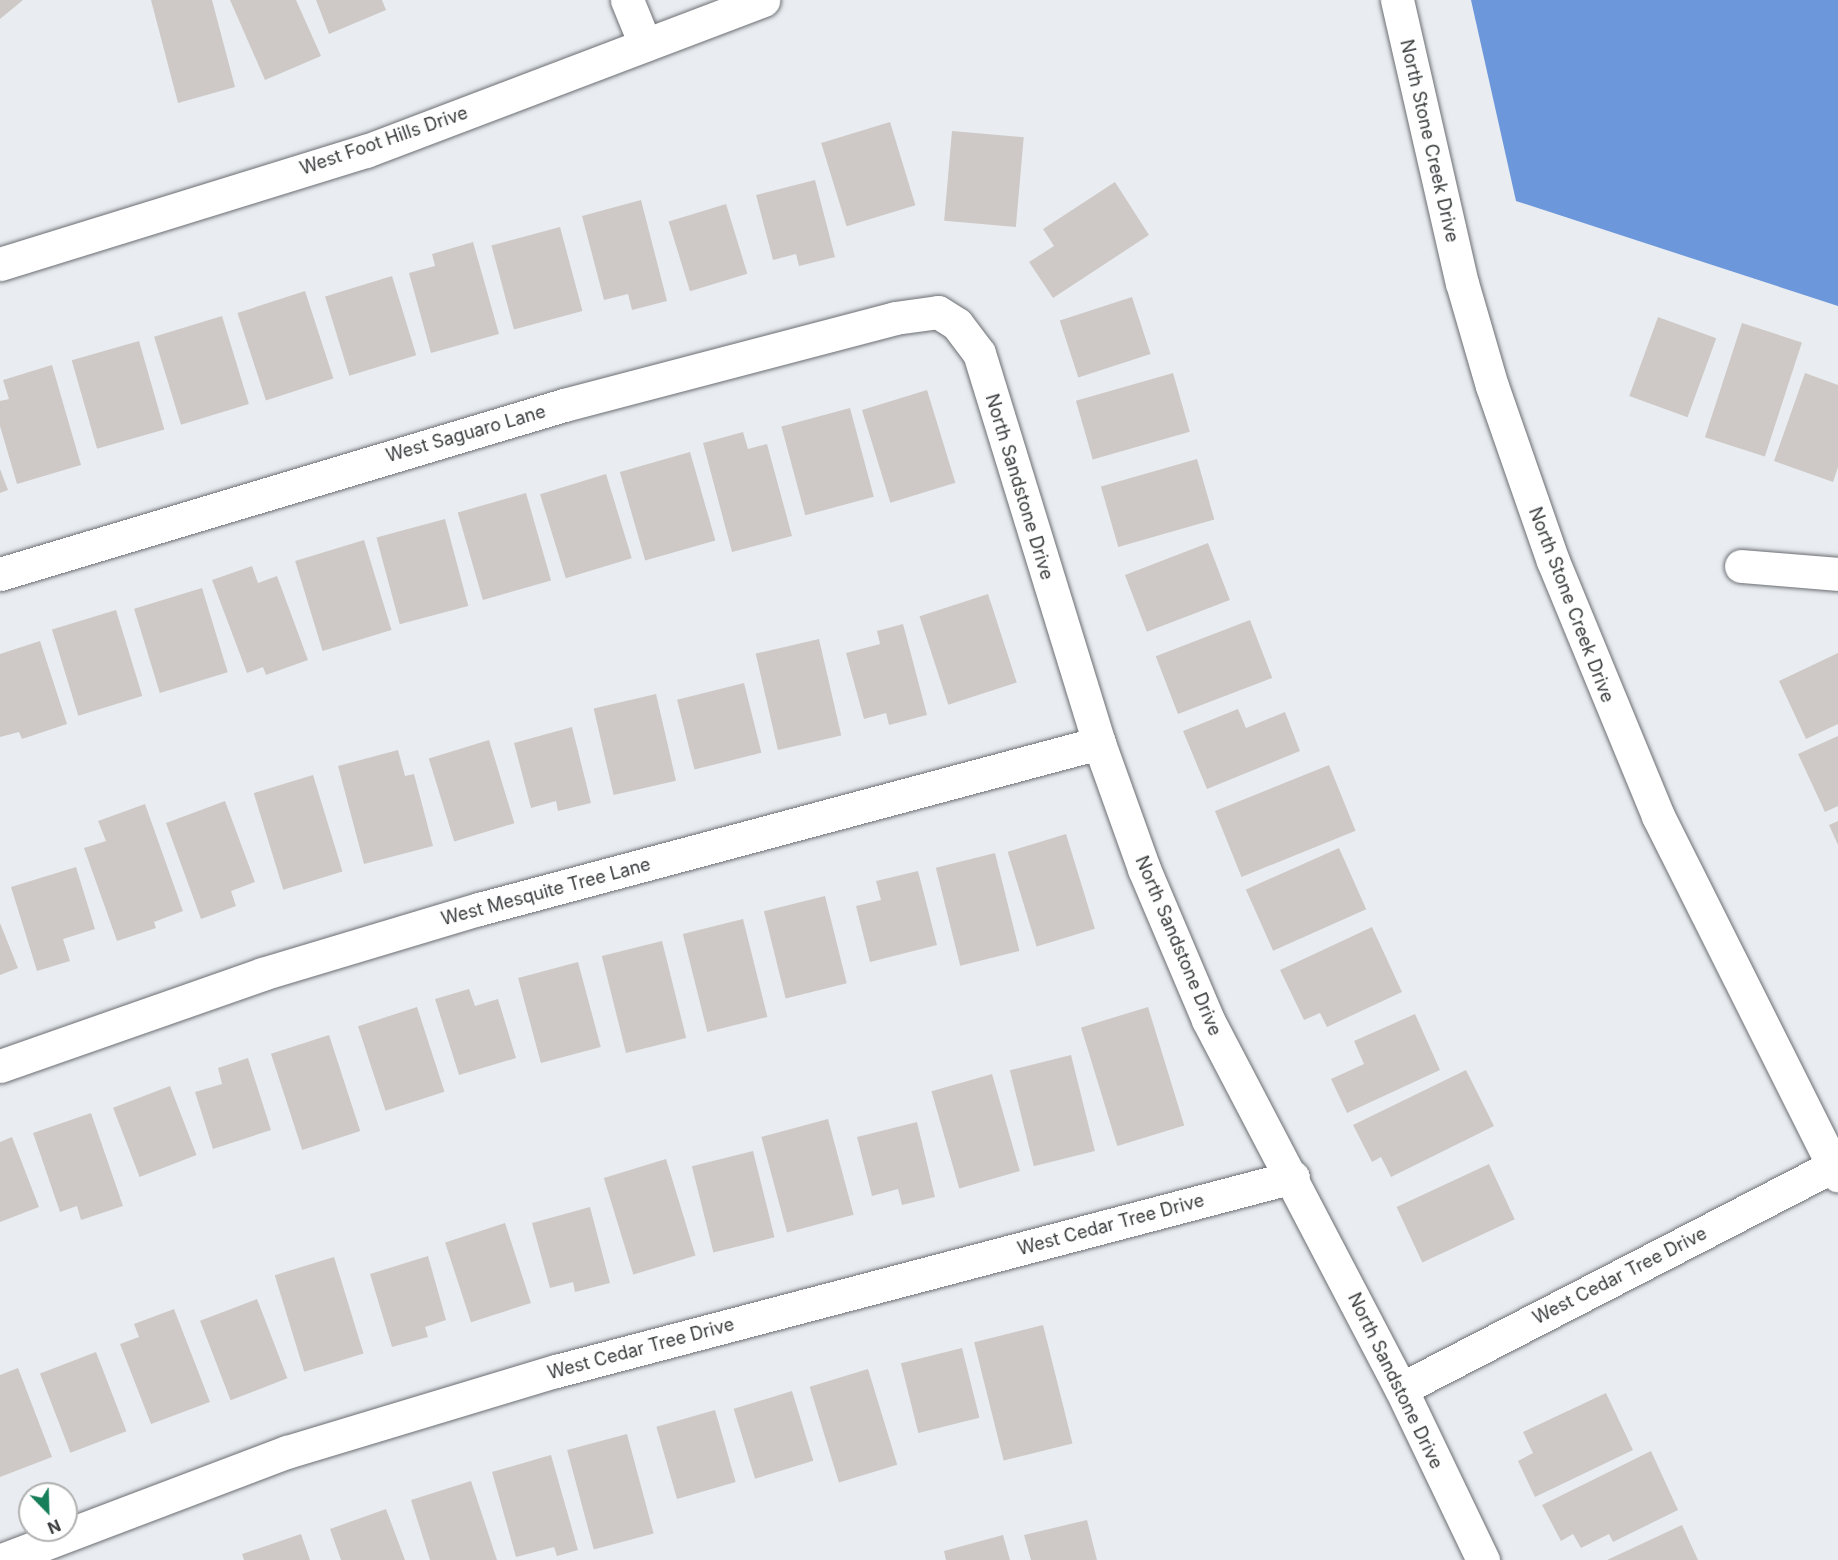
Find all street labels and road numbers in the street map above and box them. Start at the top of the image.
street label: North Stone Creek Drive [1395,37,1463,245]
street label: West Foot Hills Drive [297,102,471,180]
street label: North Sandstone Drive [980,391,1058,583]
street label: West Saguaro Lane [384,401,548,467]
street label: North Stone Creek Drive [1524,504,1618,706]
street label: North Sandstone Drive [1130,853,1226,1039]
street label: West Mesquite Tree Lane [439,854,653,930]
street label: West Cedar Tree Drive [1015,1190,1207,1260]
street label: West Cedar Tree Drive [1529,1223,1711,1329]
street label: North Sandstone Drive [1343,1289,1447,1473]
street label: West Cedar Tree Drive [545,1314,737,1384]

